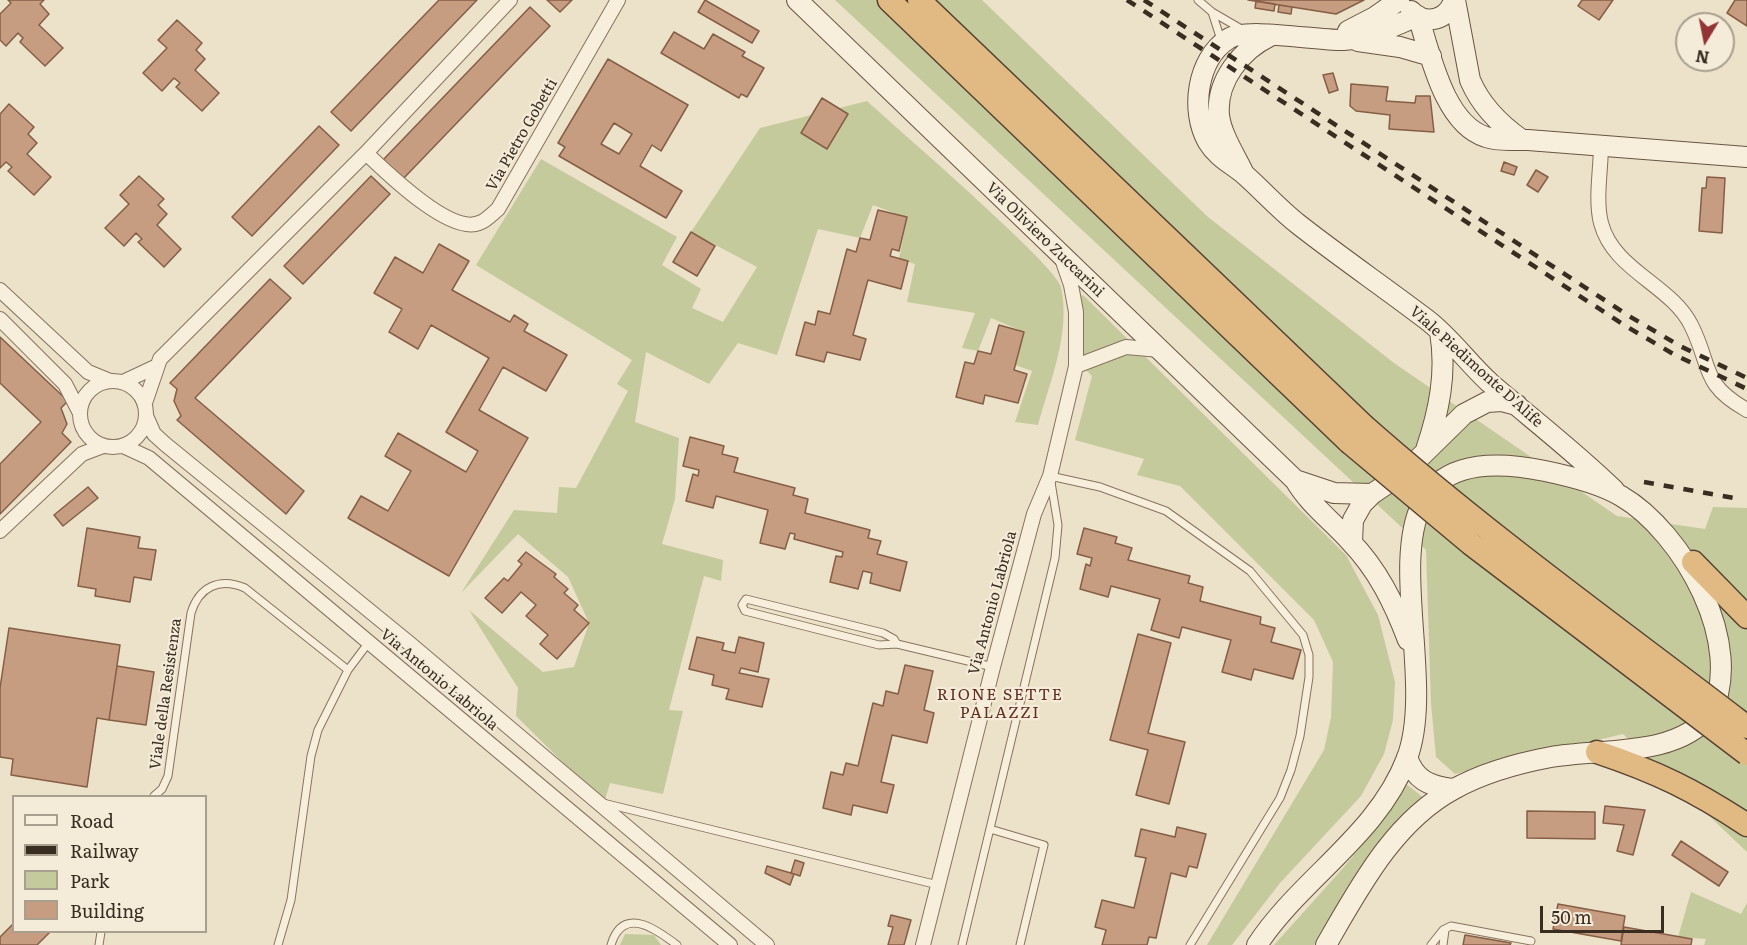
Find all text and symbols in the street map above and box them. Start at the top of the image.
north arrow [1675,12,1735,72]
text: N [1694,45,1711,71]
street label: Via Pietro Gobetti [483,76,561,194]
street label: Via Oliviero Zuccarini [982,179,1108,301]
street label: Viale Piedimonte D'Alife [1406,303,1546,431]
street label: Via Antonio Labriola [965,529,1021,677]
street label: Viale della Resistenza [146,617,186,771]
street label: Via Antonio Labriola [376,625,502,735]
district label: RIONE SETTE PALAZZI [937,685,1063,723]
legend [12,795,207,933]
text: Road [70,807,114,834]
text: Railway [70,837,139,864]
text: Park [70,867,109,894]
scale bar [1543,894,1668,932]
text: Building [70,897,144,924]
text: 50 m [1551,903,1592,930]

